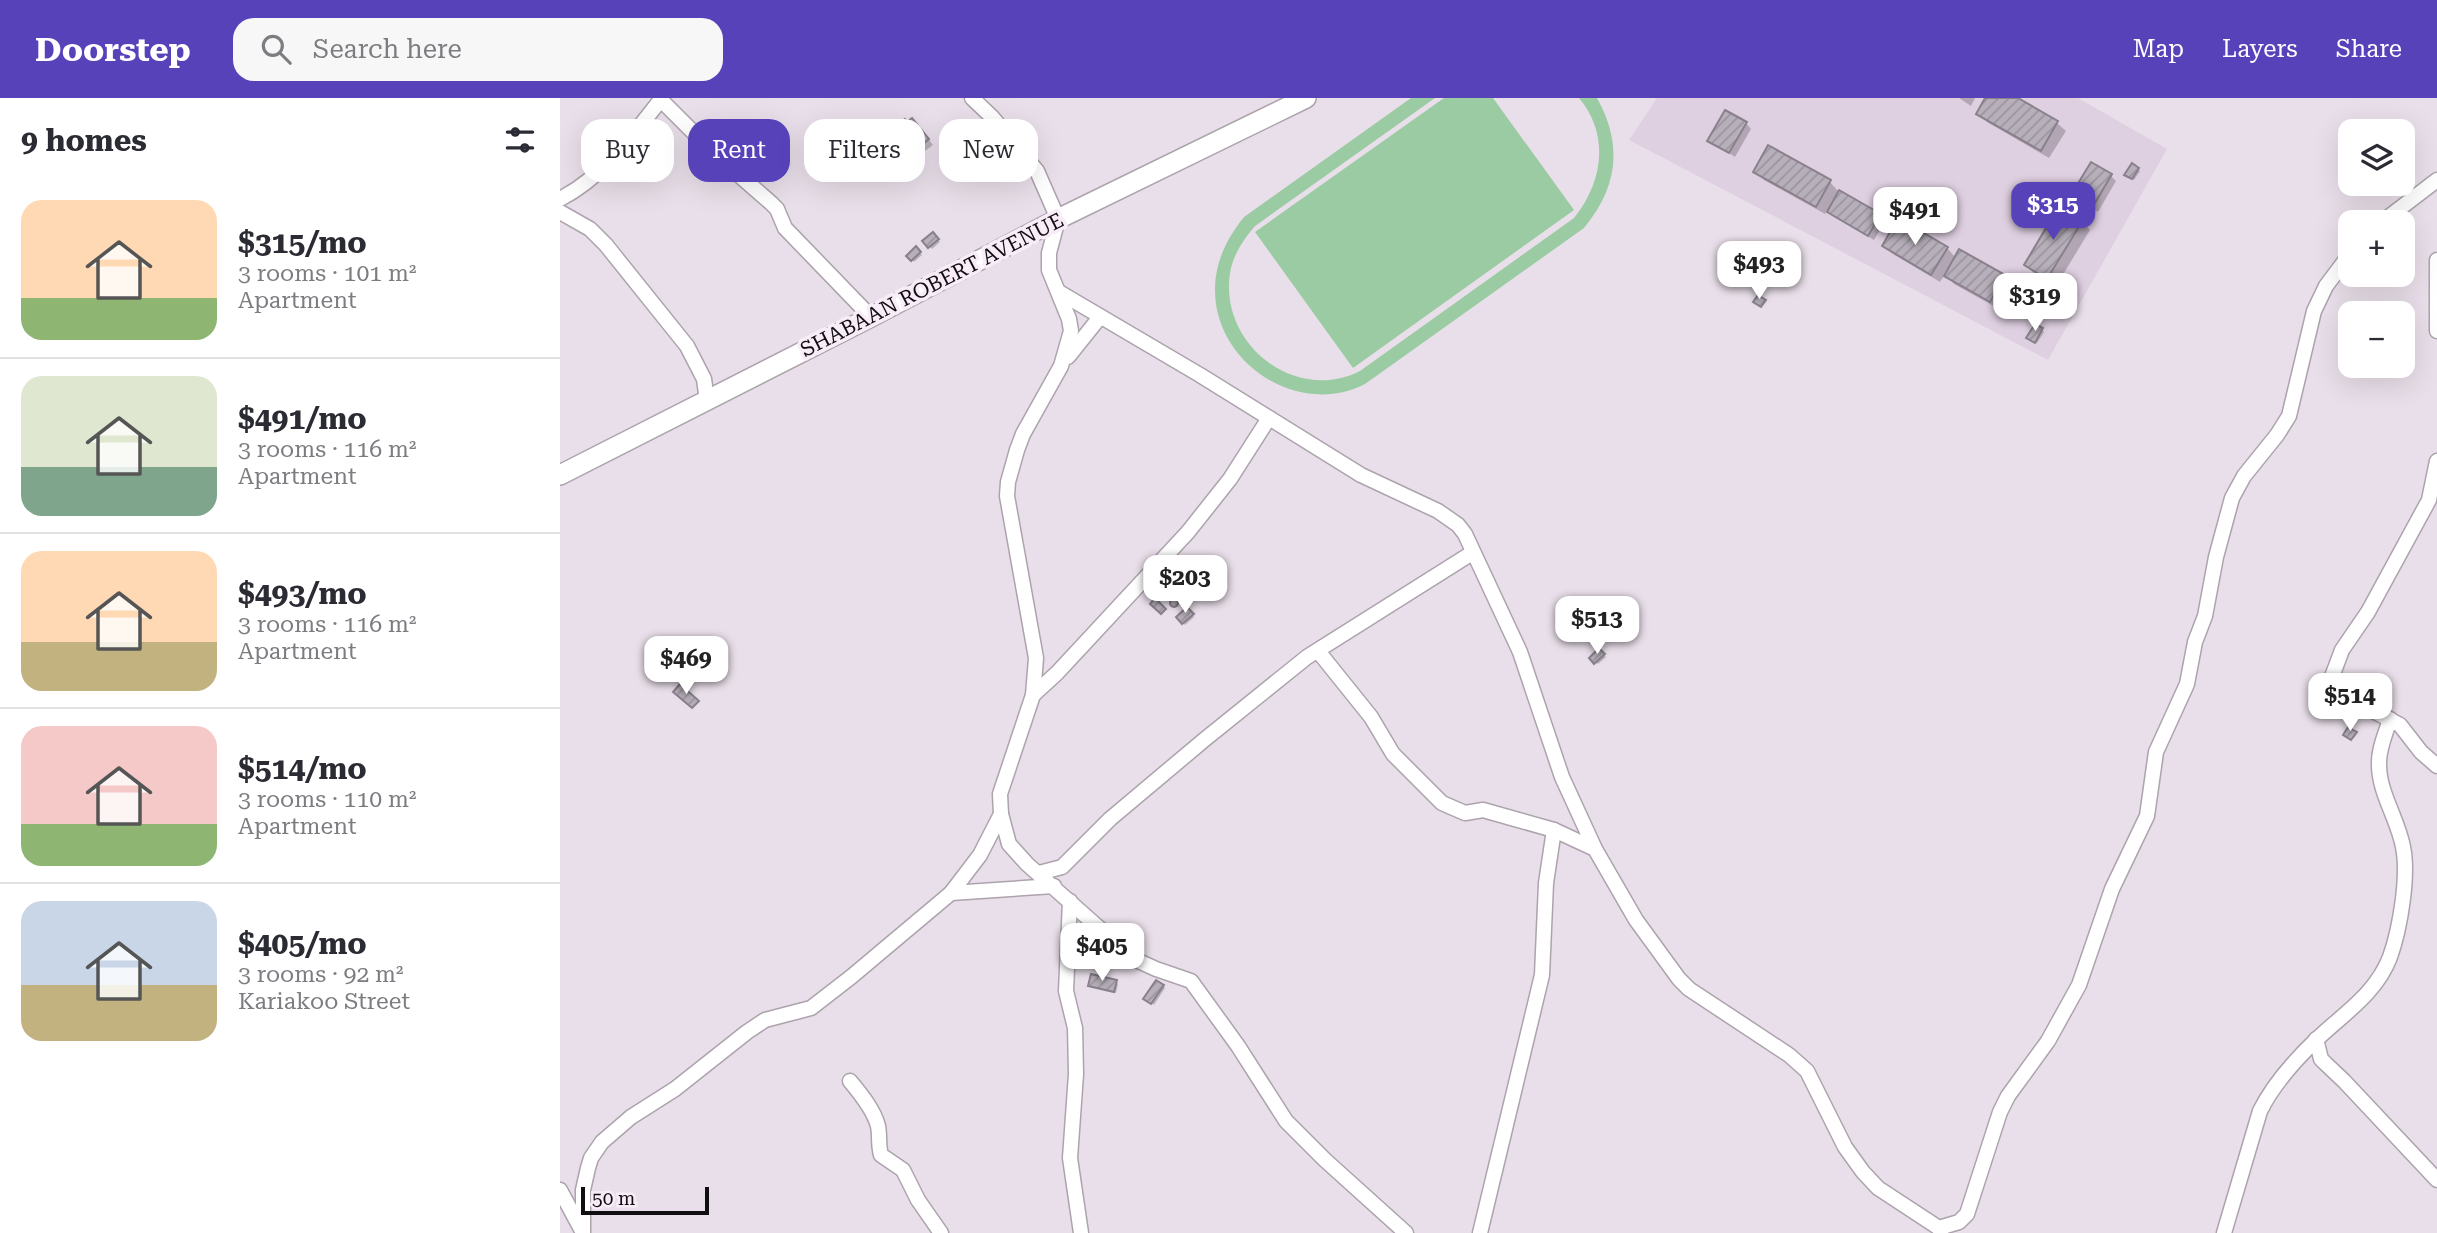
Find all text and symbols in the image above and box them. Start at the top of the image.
search box [233,18,723,81]
text: Doorstep [35,30,191,69]
icon: search [257,30,295,68]
text: Search here [313,34,462,64]
text: Map [2133,35,2184,63]
text: Layers [2222,35,2298,63]
text: Share [2336,35,2402,63]
chip: Buy [581,119,674,182]
chip: Rent [688,119,790,182]
chip: Filters [804,119,925,182]
chip: New [939,119,1038,182]
map controls [2338,119,2415,378]
button: layers [2338,119,2415,196]
icon: filters [501,121,539,159]
text: 9 homes [21,123,147,158]
pin: $315 [2012,183,2094,242]
pin: $491 [1874,188,1956,247]
text: $315 [2027,191,2079,218]
text: $491 [1889,196,1941,223]
street label: SHABAAN ROBERT AVENUE [796,208,1068,362]
button: + [2338,210,2415,287]
text: $315/mo [238,225,367,260]
icon: home [77,228,161,312]
pin: $493 [1718,242,1800,301]
text: $493 [1733,250,1785,277]
text: 3 rooms · 101 m² [238,260,416,287]
pin: $319 [1994,274,2076,333]
text: $319 [2009,282,2061,309]
text: Apartment [238,287,357,314]
button: − [2338,301,2415,378]
text: $491/mo [238,401,367,436]
icon: home [77,404,161,488]
text: 3 rooms · 116 m² [238,436,416,463]
text: Apartment [238,463,357,490]
pin: $203 [1144,556,1226,615]
text: $203 [1159,564,1211,591]
text: $493/mo [238,576,367,611]
icon: home [77,579,161,663]
pin: $513 [1556,596,1638,656]
text: $513 [1571,605,1623,632]
text: 3 rooms · 116 m² [238,611,416,638]
pin: $469 [645,636,727,696]
text: Apartment [238,638,357,665]
text: $469 [660,645,712,672]
pin: $514 [2309,674,2391,733]
text: $514 [2324,682,2376,709]
text: $514/mo [238,751,367,786]
icon: home [77,754,161,838]
text: 3 rooms · 110 m² [238,786,416,813]
text: Apartment [238,813,357,840]
pin: $405 [1061,924,1143,983]
text: $405/mo [238,926,367,961]
icon: home [77,929,161,1013]
text: $405 [1076,932,1128,959]
text: 3 rooms · 92 m² [238,961,404,988]
text: Kariakoo Street [238,988,410,1015]
scale bar [581,1184,709,1216]
text: 50 m [592,1187,635,1210]

